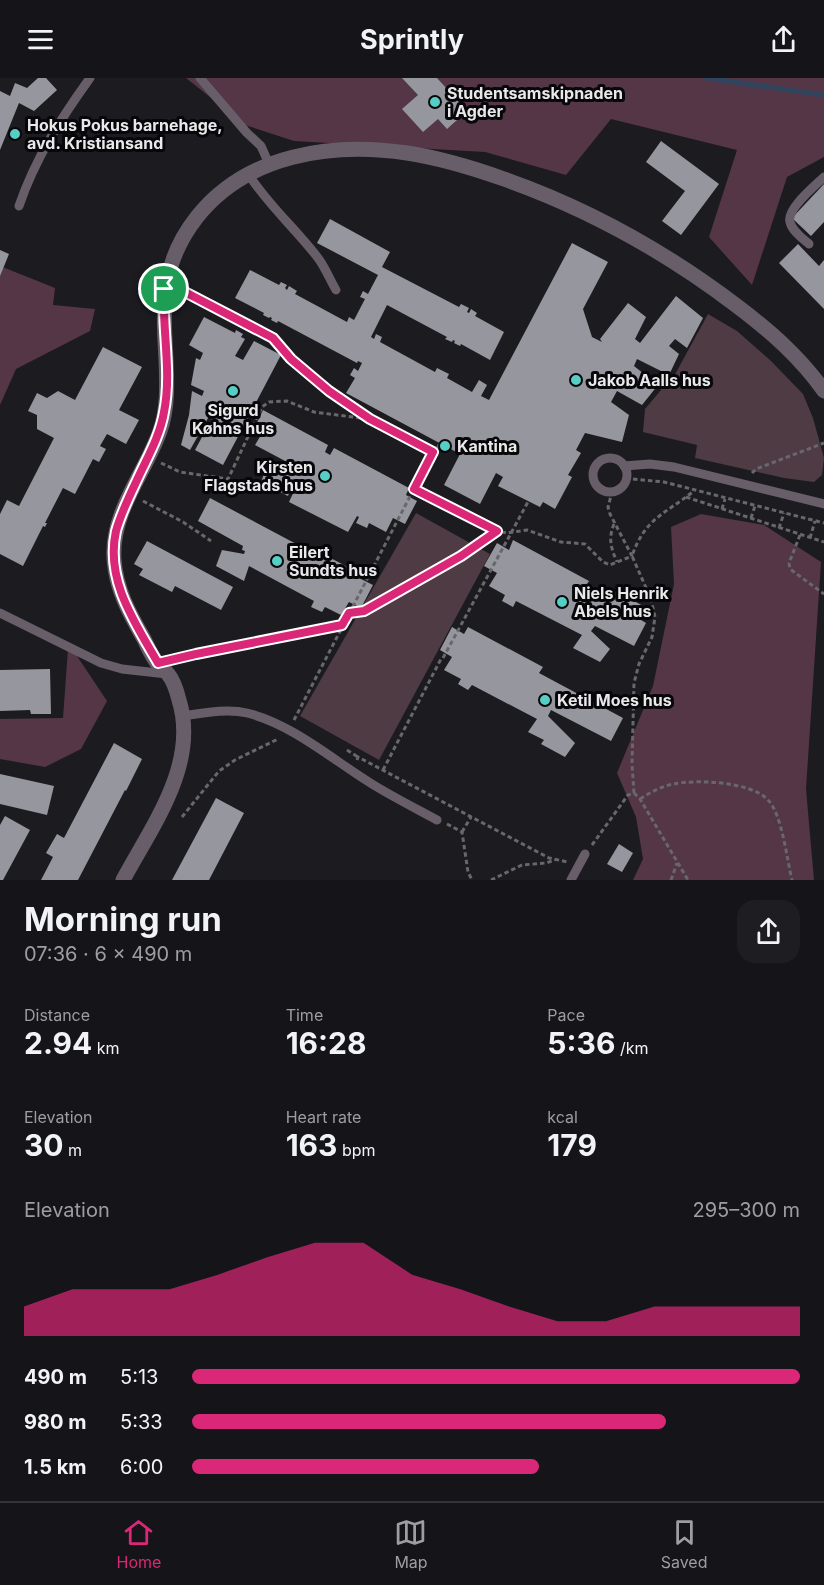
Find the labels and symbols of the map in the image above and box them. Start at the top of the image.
place label: Studentsamskipnaden i Agder [447,83,623,121]
marker: Studentsamskipnaden i Agder [428,95,442,109]
place label: Hokus Pokus barnehage, avd. Kristiansand [27,115,223,153]
marker: Hokus Pokus barnehage, avd. Kristiansand [8,127,22,141]
pin [138,263,189,314]
place label: Jakob Aalls hus [588,370,711,390]
marker: Jakob Aalls hus [569,373,583,387]
marker: Sigurd Køhns hus [226,384,240,398]
place label: Sigurd Køhns hus [192,400,274,438]
place label: Kantina [457,436,517,456]
marker: Kantina [438,439,452,453]
place label: Kirsten Flagstads hus [204,457,313,495]
marker: Kirsten Flagstads hus [318,469,332,483]
place label: Eilert Sundts hus [289,542,377,580]
marker: Eilert Sundts hus [270,554,284,568]
place label: Niels Henrik Abels hus [574,583,670,621]
marker: Niels Henrik Abels hus [555,595,569,609]
place label: Ketil Moes hus [557,690,672,710]
marker: Ketil Moes hus [538,693,552,707]

